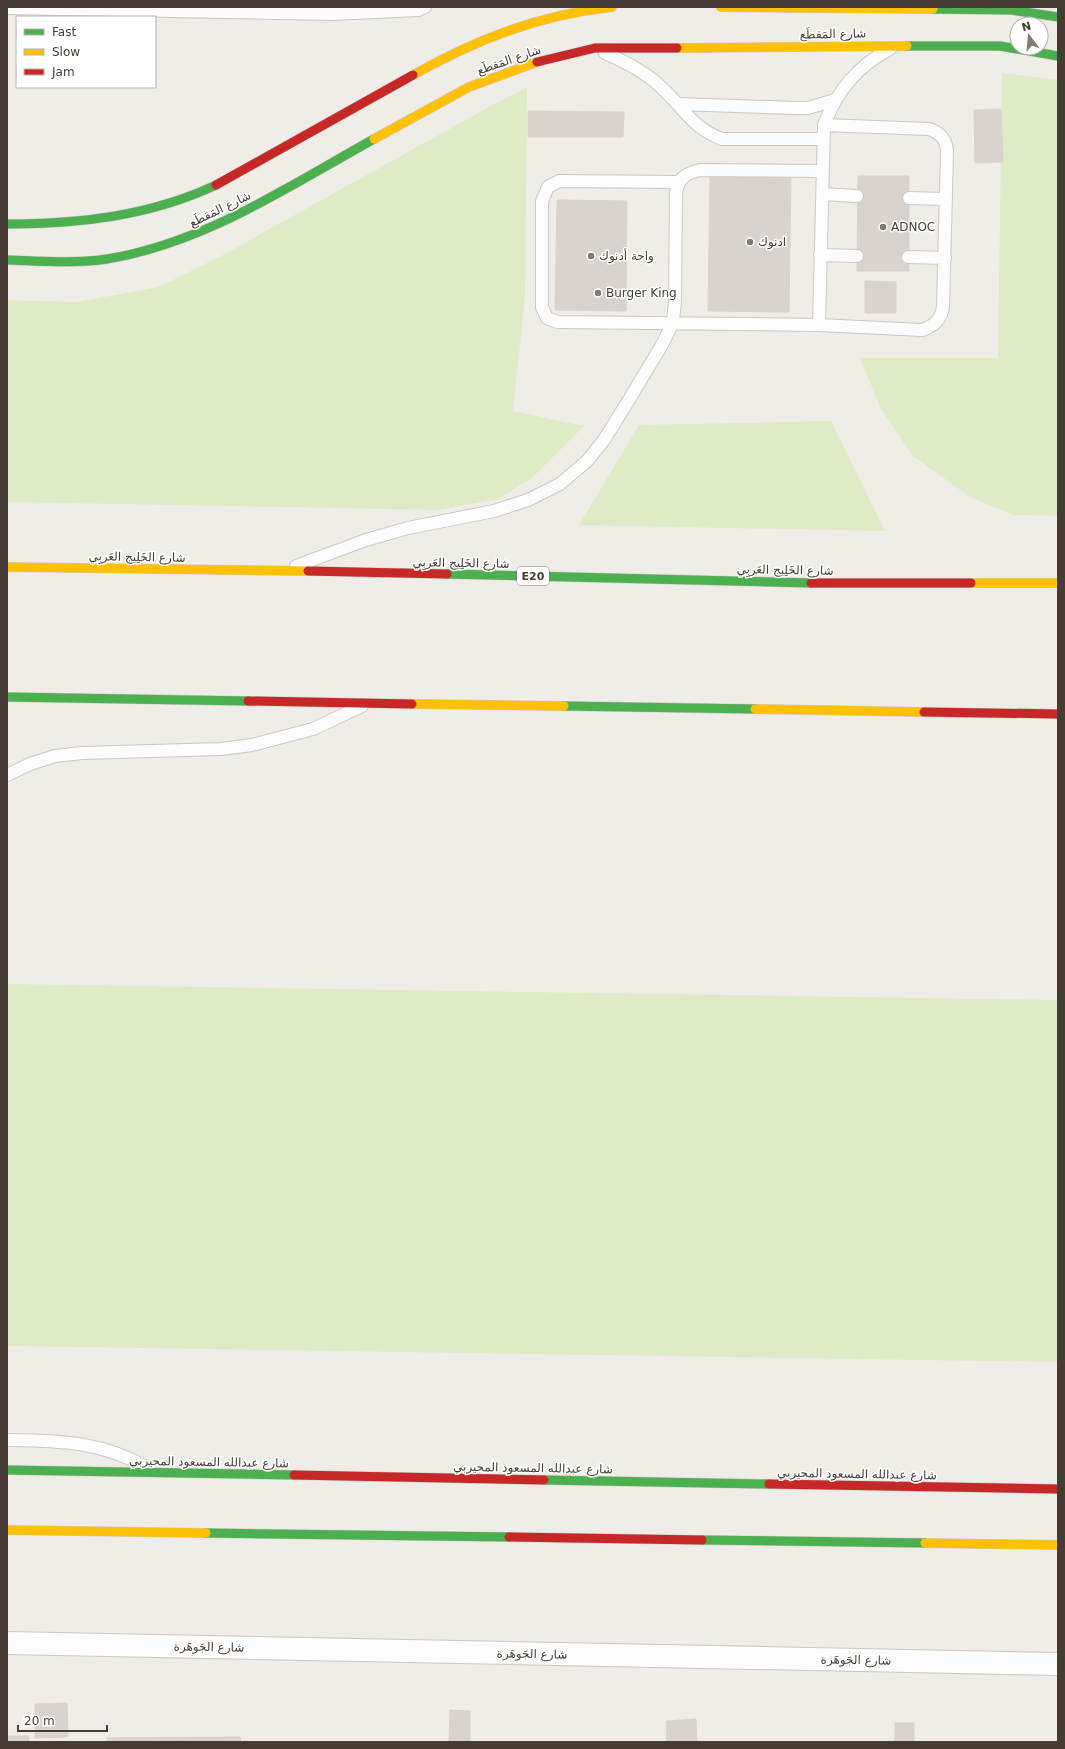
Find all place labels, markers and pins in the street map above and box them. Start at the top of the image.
place label: ADNOC [891,220,935,234]
marker: ADNOC [878,222,888,232]
place label: ادنوك [758,235,786,250]
marker: ادنوك [745,237,755,247]
place label: واحة أدنوك [599,248,654,264]
marker: واحة أدنوك [586,251,596,261]
place label: Burger King [606,286,677,300]
marker: Burger King [593,288,603,298]

